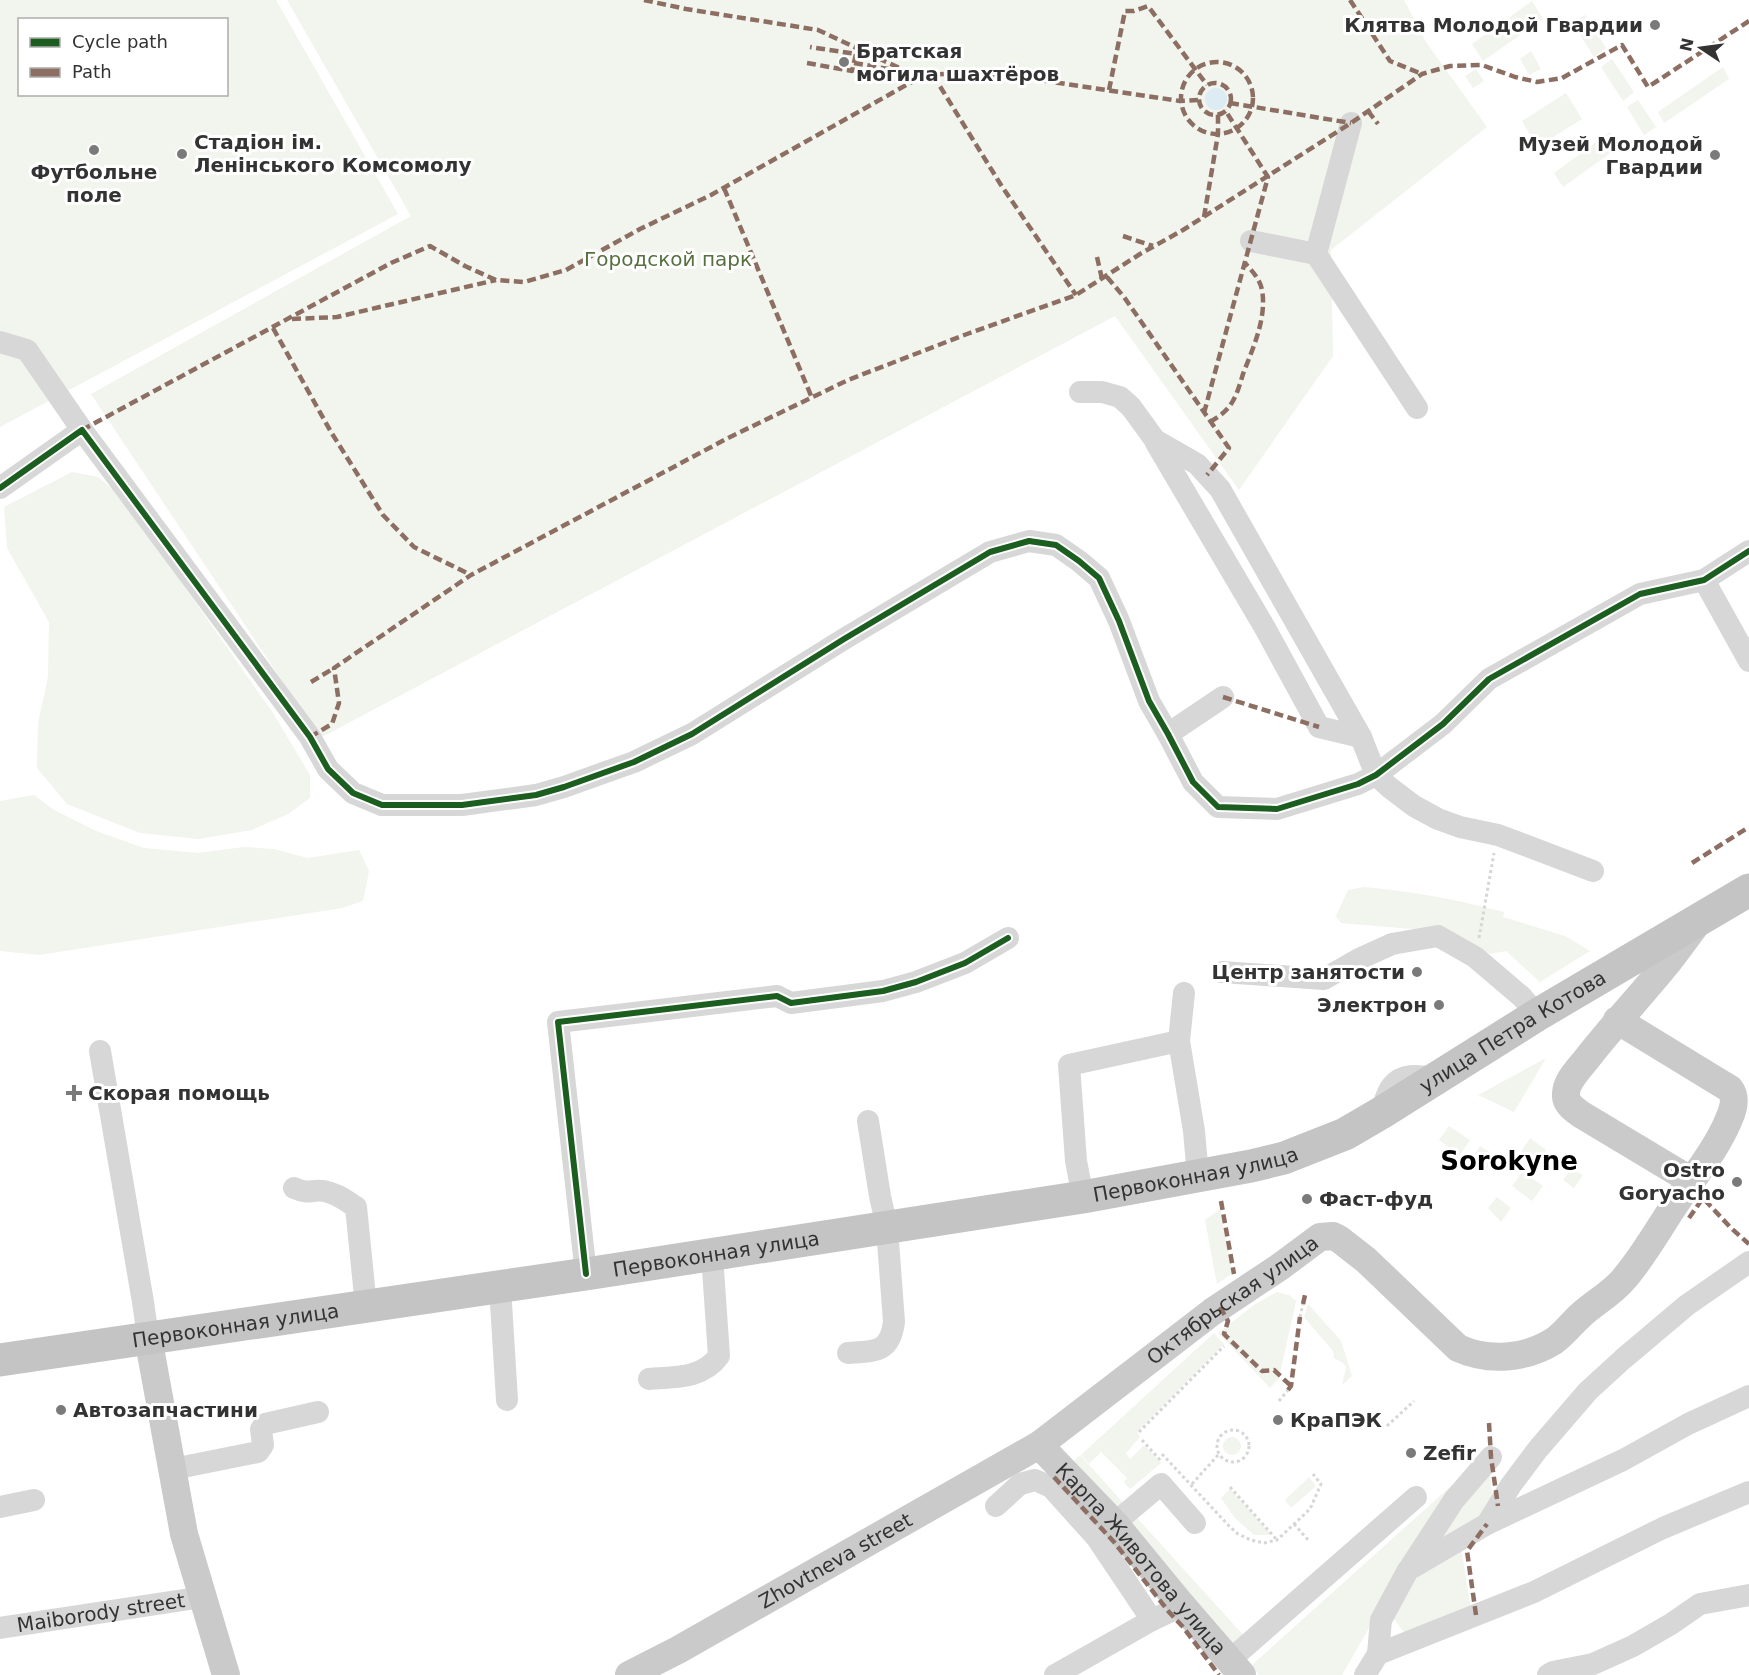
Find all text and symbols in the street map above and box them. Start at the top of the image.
place label: Клятва Молодой Гвардии [1344,13,1643,37]
legend [18,18,228,96]
marker: Клятва Молодой Гвардии [1648,18,1662,32]
north arrow [1671,18,1731,78]
text: Cycle path [72,31,168,52]
text: N [1676,36,1698,53]
place label: Братская могила шахтёров [856,39,1059,86]
marker: Братская могила шахтёров [837,55,851,69]
text: Path [72,61,112,82]
place label: Стадіон ім. Ленінського Комсомолу [194,130,471,177]
place label: Музей Молодой Гвардии [1518,132,1703,179]
marker: Футбольне поле [87,143,101,157]
marker: Стадіон ім. Ленінського Комсомолу [175,147,189,161]
marker: Музей Молодой Гвардии [1708,148,1722,162]
place label: Футбольне поле [31,160,157,207]
park label: Городской парк [584,247,752,271]
place label: Центр занятости [1212,960,1405,984]
marker: Центр занятости [1410,965,1424,979]
street label: улица Петра Котова [1415,965,1610,1098]
place label: Электрон [1317,993,1427,1017]
marker: Электрон [1432,998,1446,1012]
place label: Скорая помощь [88,1081,270,1105]
marker: Скорая помощь [65,1084,83,1102]
street label: Первоконная улица [1091,1142,1302,1207]
district label: Sorokyne [1440,1146,1578,1176]
place label: Ostro Goryacho [1619,1158,1725,1205]
marker: Ostro Goryacho [1730,1175,1744,1189]
place label: Фаст-фуд [1319,1187,1433,1211]
marker: Фаст-фуд [1300,1192,1314,1206]
street label: Первоконная улица [611,1226,821,1282]
street label: Октябрьская улица [1142,1230,1323,1370]
street label: Первоконная улица [130,1298,341,1352]
place label: Автозапчастини [73,1398,258,1422]
marker: Автозапчастини [54,1403,68,1417]
place label: КраПЭК [1290,1408,1383,1432]
marker: КраПЭК [1271,1413,1285,1427]
place label: Zefir [1423,1441,1476,1465]
marker: Zefir [1404,1446,1418,1460]
street label: Карпа Животова улица [1051,1458,1231,1660]
street label: Zhovtneva street [755,1508,916,1614]
street label: Maiborody street [15,1588,187,1637]

